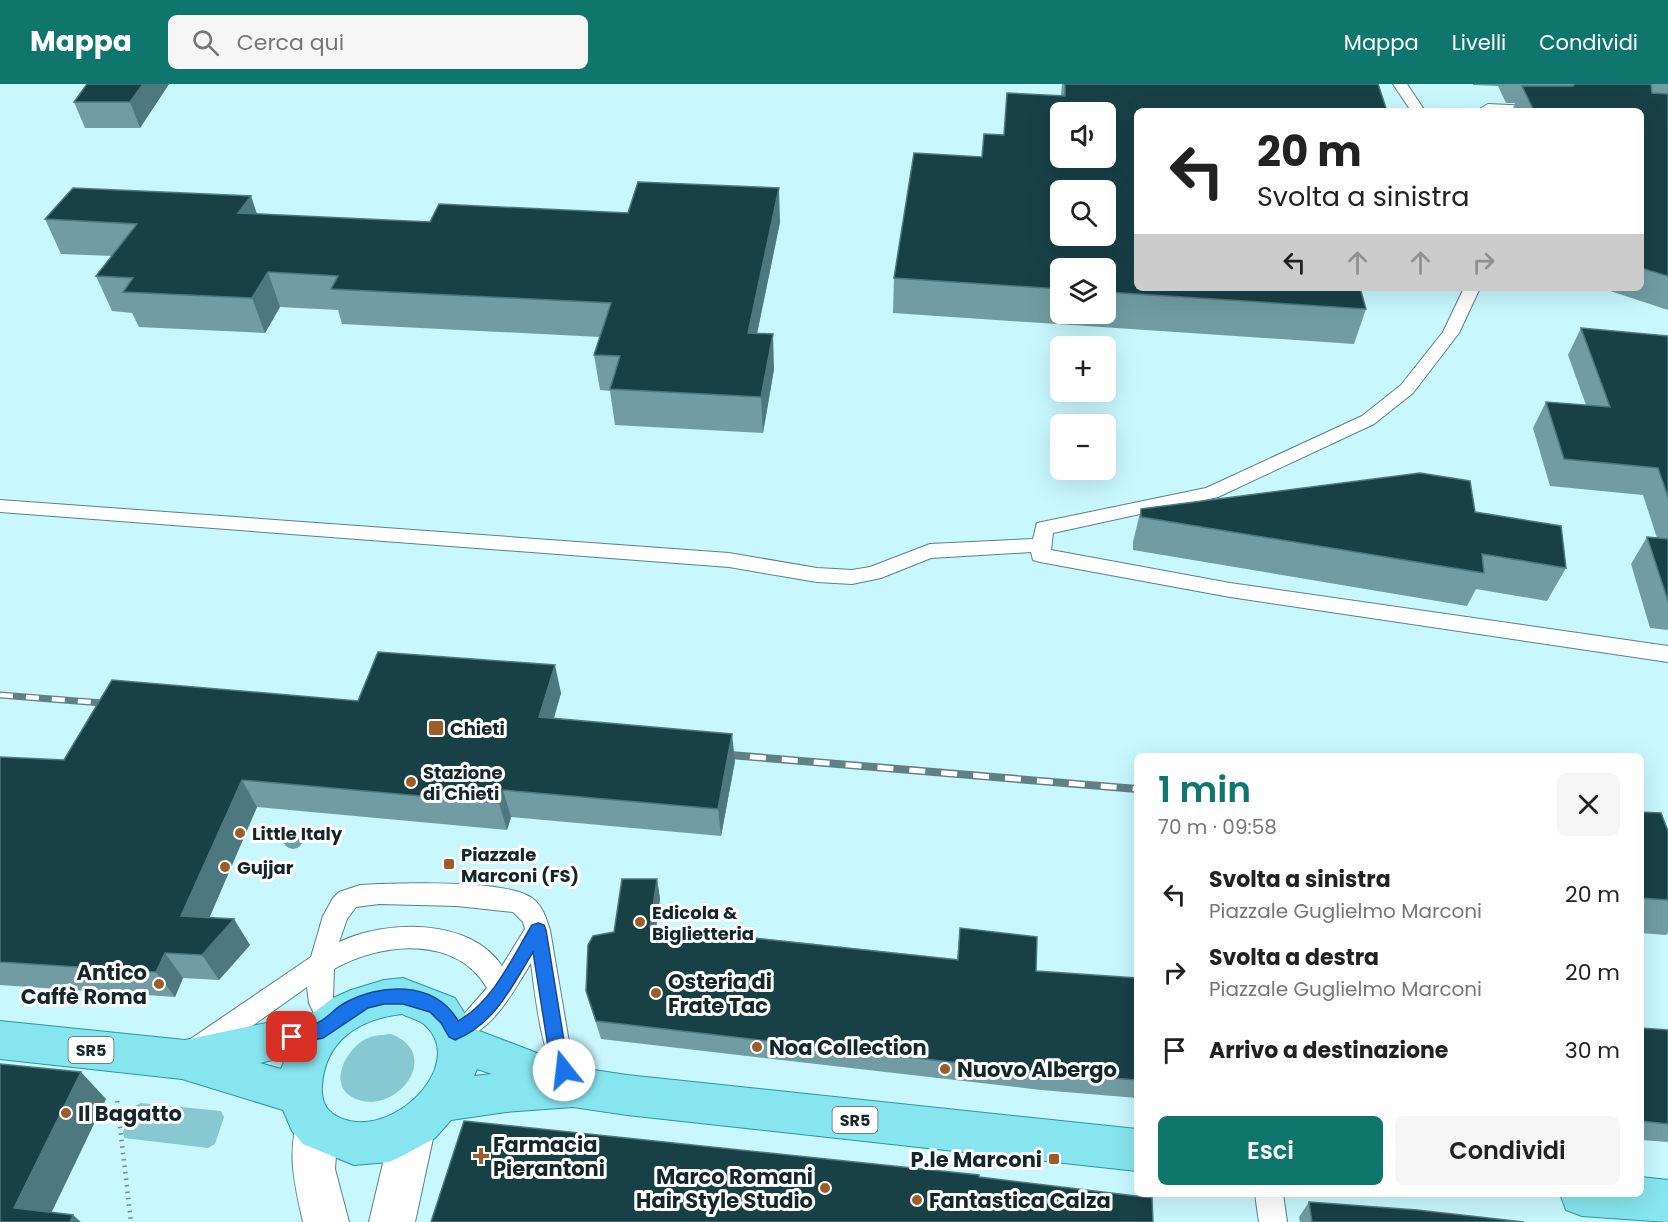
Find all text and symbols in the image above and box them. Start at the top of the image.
search box [168,15,588,69]
text: Mappa [30,22,132,61]
icon: search [189,26,222,59]
text: Cerca qui [237,27,344,58]
text: Mappa [1344,28,1419,57]
text: Livelli [1452,28,1506,57]
text: Condividi [1539,28,1638,57]
map controls [1050,102,1116,480]
button: sound [1050,102,1116,168]
text: 20 m [1257,122,1362,181]
icon: left [1158,132,1236,210]
text: Svolta a sinistra [1257,178,1470,215]
button: search [1050,180,1116,246]
icon: left [1278,246,1311,279]
icon: ahead [1341,246,1374,279]
icon: ahead [1404,246,1437,279]
icon: right [1467,246,1500,279]
button: layers [1050,258,1116,324]
button: + [1050,336,1116,402]
button: − [1050,414,1116,480]
place label: Chieti [450,716,505,741]
marker: Chieti [427,719,445,737]
place label: Stazione di Chieti [423,760,503,806]
text: 1 min [1158,764,1251,815]
button: close [1557,773,1620,836]
marker: Stazione di Chieti [404,775,418,789]
text: 70 m · 09:58 [1158,813,1277,841]
place label: Little Italy [252,821,343,846]
marker: Little Italy [233,826,247,840]
place label: Piazzale Marconi (FS) [461,842,579,888]
place label: Gujjar [237,855,294,880]
marker: Piazzale Marconi (FS) [442,857,456,871]
marker: Gujjar [218,860,232,874]
text: Svolta a sinistra [1209,864,1391,895]
icon: left [1158,878,1191,911]
text: 20 m [1565,879,1620,910]
text: Piazzale Guglielmo Marconi [1209,897,1482,925]
place label: Edicola & Biglietteria [652,900,754,946]
marker: Edicola & Biglietteria [633,915,647,929]
text: Svolta a destra [1209,942,1379,973]
icon: right [1158,956,1191,989]
text: 20 m [1565,957,1620,988]
place label: Antico Caffè Roma [21,958,147,1011]
place label: Osteria di Frate Tac [668,967,772,1020]
text: Piazzale Guglielmo Marconi [1209,975,1482,1003]
marker: Antico Caffè Roma [152,977,166,991]
marker: Osteria di Frate Tac [649,986,663,1000]
pin [266,1011,317,1062]
icon: arrive [275,1020,308,1053]
place label: Noa Collection [769,1033,927,1062]
icon: arrive [1158,1034,1191,1067]
text: Arrivo a destinazione [1209,1035,1448,1066]
text: 30 m [1565,1035,1620,1066]
road number: SR5 [68,1037,113,1063]
position arrow [532,1038,596,1102]
marker: Noa Collection [750,1040,764,1054]
place label: Nuovo Albergo [957,1055,1117,1084]
marker: Nuovo Albergo [938,1062,952,1076]
place label: Il Bagatto [78,1099,182,1128]
marker: Il Bagatto [59,1106,73,1120]
road number: SR5 [832,1107,878,1133]
button: Esci [1158,1116,1383,1185]
button: Condividi [1395,1116,1620,1185]
place label: Farmacia Pierantoni [493,1130,605,1183]
place label: P.le Marconi [910,1145,1042,1174]
marker: Farmacia Pierantoni [474,1149,488,1163]
marker: P.le Marconi [1047,1152,1061,1166]
place label: Marco Romani Hair Style Studio [636,1162,813,1215]
marker: Marco Romani Hair Style Studio [818,1181,832,1195]
place label: Fantastica Calza [929,1186,1111,1215]
marker: Fantastica Calza [910,1193,924,1207]

